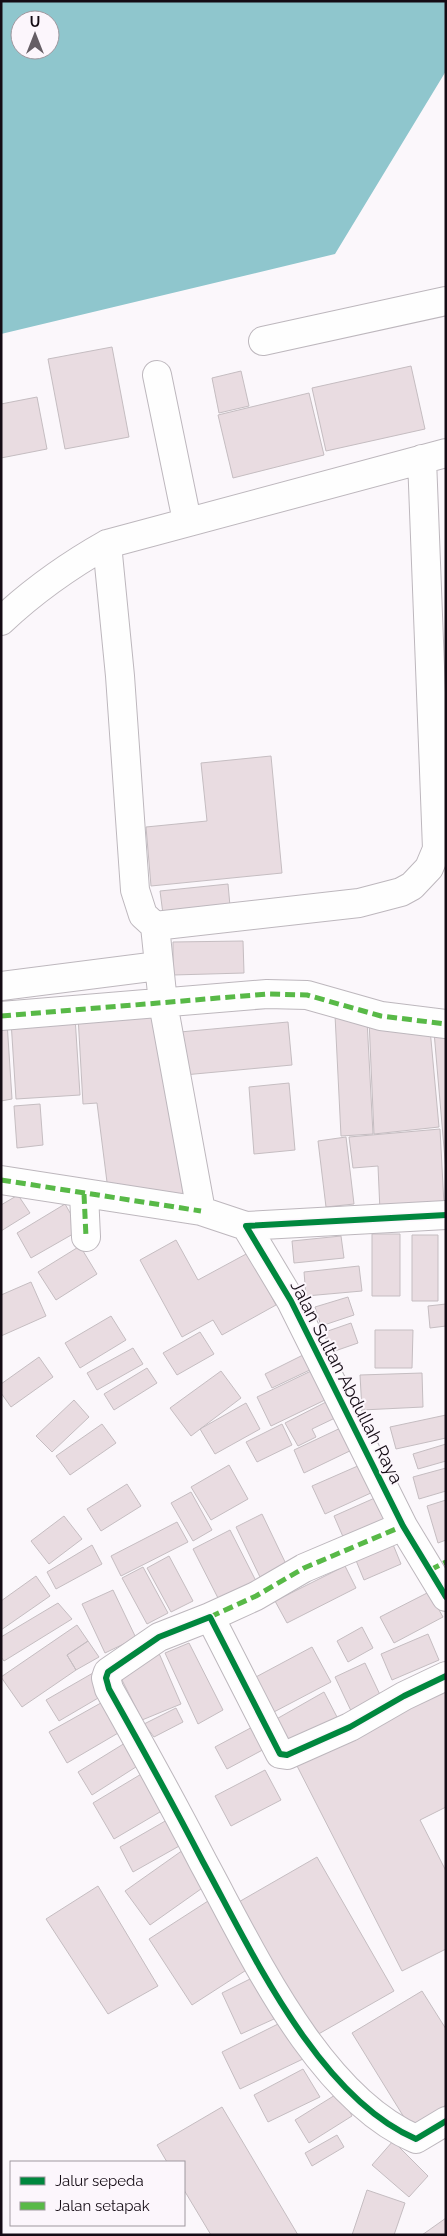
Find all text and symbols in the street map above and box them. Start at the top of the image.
north arrow [10,10,60,60]
text: U [30,14,40,30]
street label: Jalan Sultan Abdullah Raya [287,1277,407,1487]
legend [10,2161,185,2226]
text: Jalur sepeda [55,2172,144,2190]
text: Jalan setapak [55,2197,150,2215]

